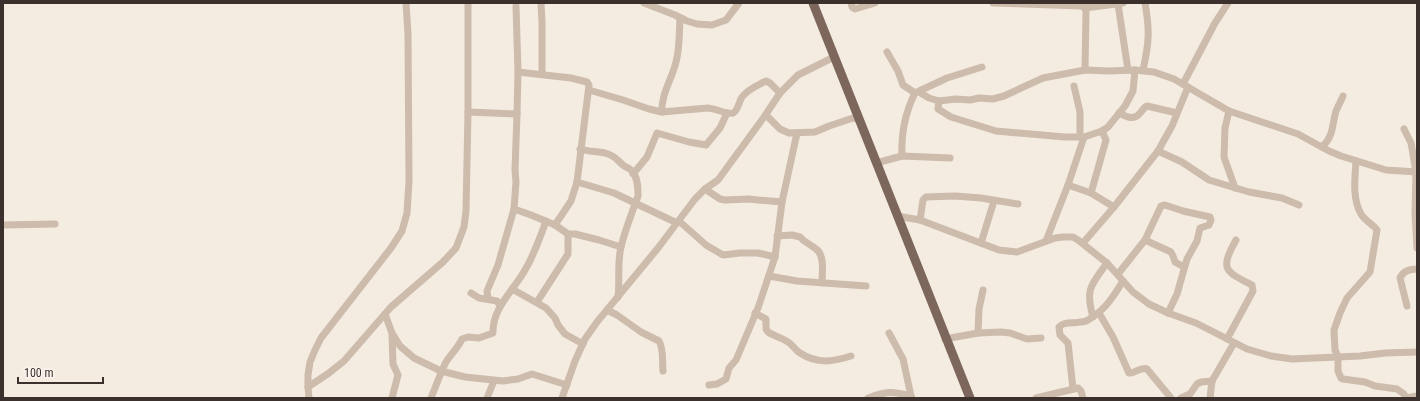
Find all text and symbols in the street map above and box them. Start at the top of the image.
scale bar [18,359,103,385]
text: 100 m [24,366,54,380]

